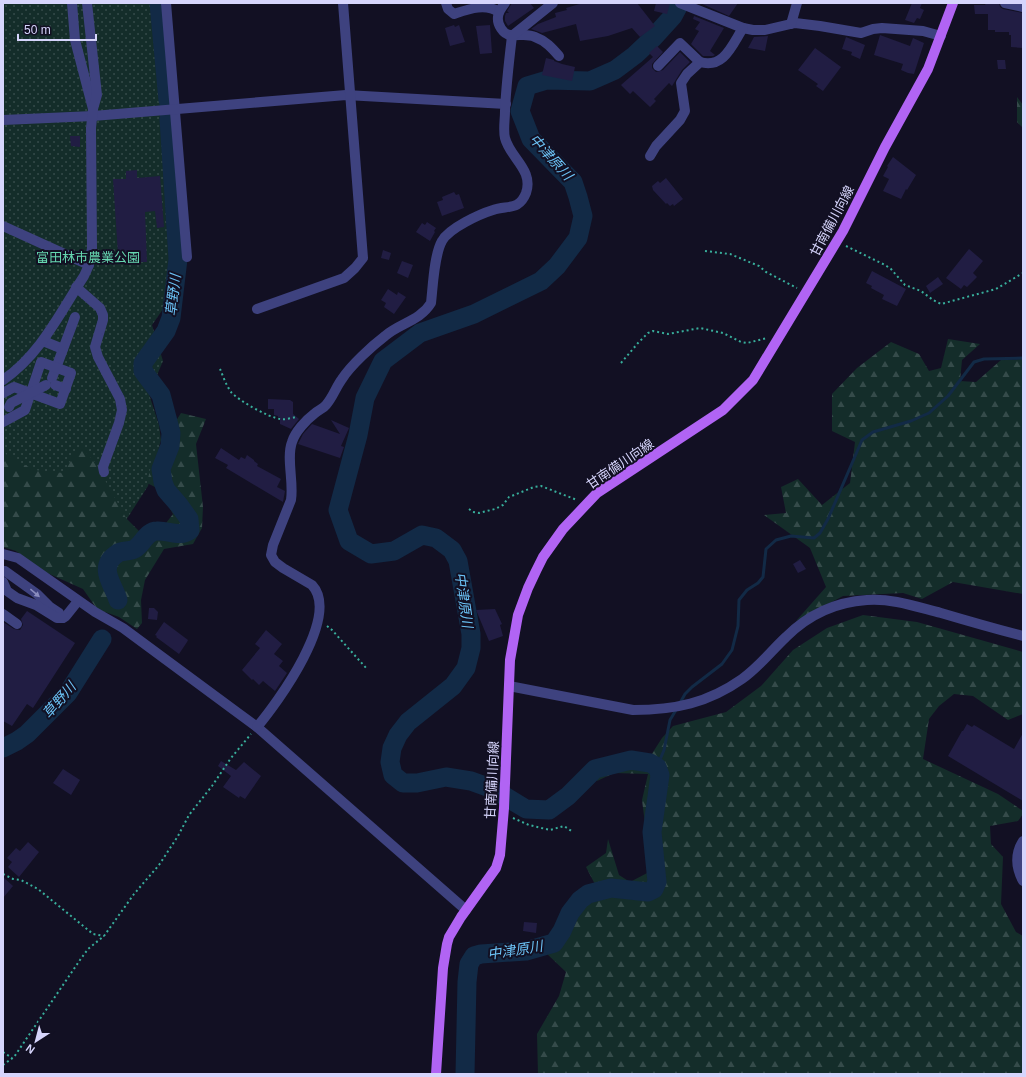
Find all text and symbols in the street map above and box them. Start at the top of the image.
scale bar [18,16,96,42]
text: 50 m [24,23,51,37]
water label: 中津原川 [526,131,577,185]
street label: 甘南備川向線 [807,183,857,259]
park label: 富田林市農業公園 [36,250,140,265]
water label: 草野川 [163,271,184,317]
street label: 甘南備川向線 [583,436,657,492]
water label: 中津原川 [452,571,476,631]
one-way arrow [29,588,40,597]
water label: 草野川 [39,677,80,721]
street label: 甘南備川向線 [482,741,502,819]
water label: 中津原川 [486,937,546,962]
north arrow [16,1021,56,1061]
text: N [23,1042,37,1056]

